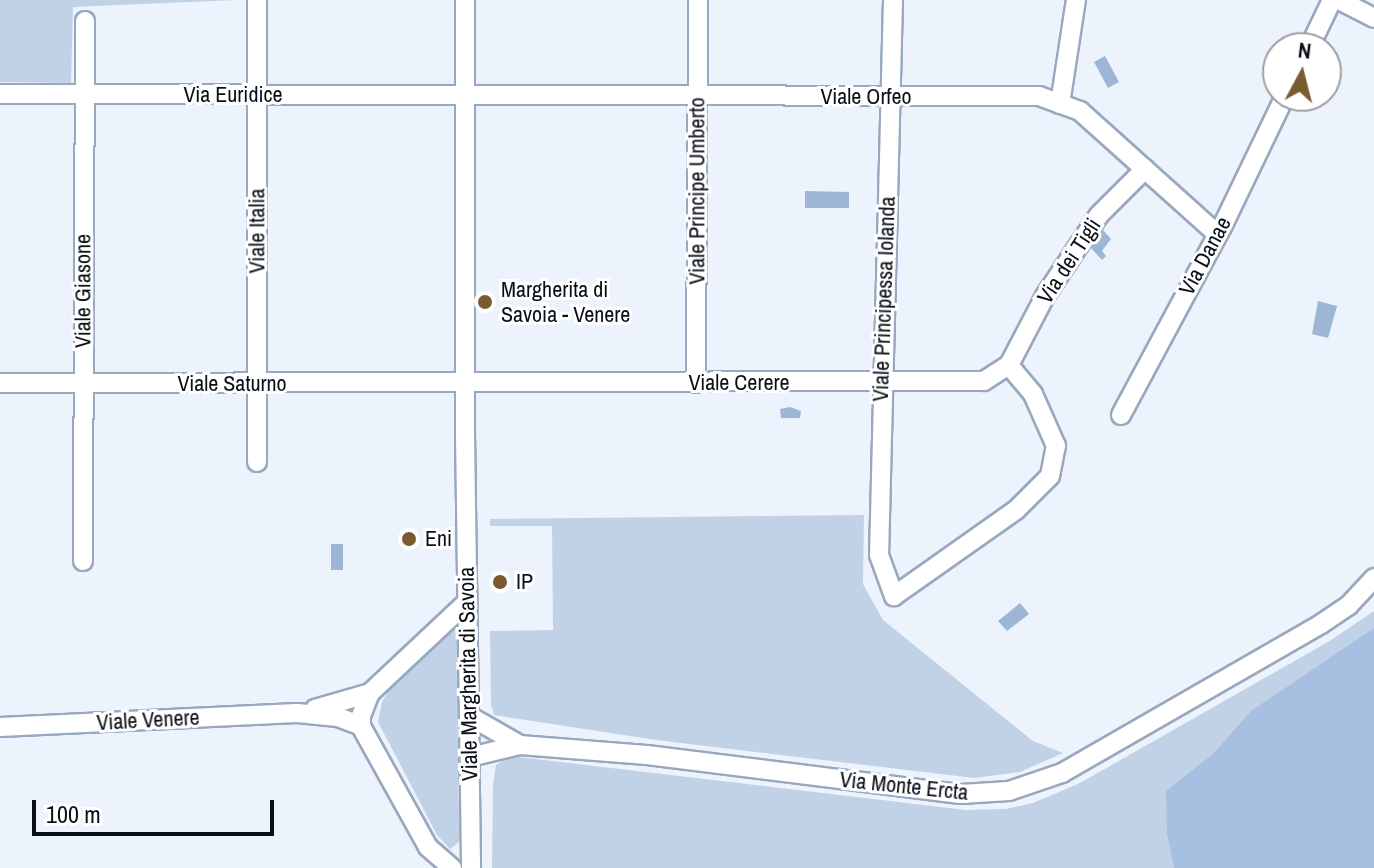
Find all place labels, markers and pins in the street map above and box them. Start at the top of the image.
place label: Margherita di Savoia - Venere [501,276,630,328]
marker: Margherita di Savoia - Venere [476,293,494,311]
place label: Eni [425,526,452,552]
marker: Eni [400,530,418,548]
place label: IP [516,569,533,595]
marker: IP [491,573,509,591]

